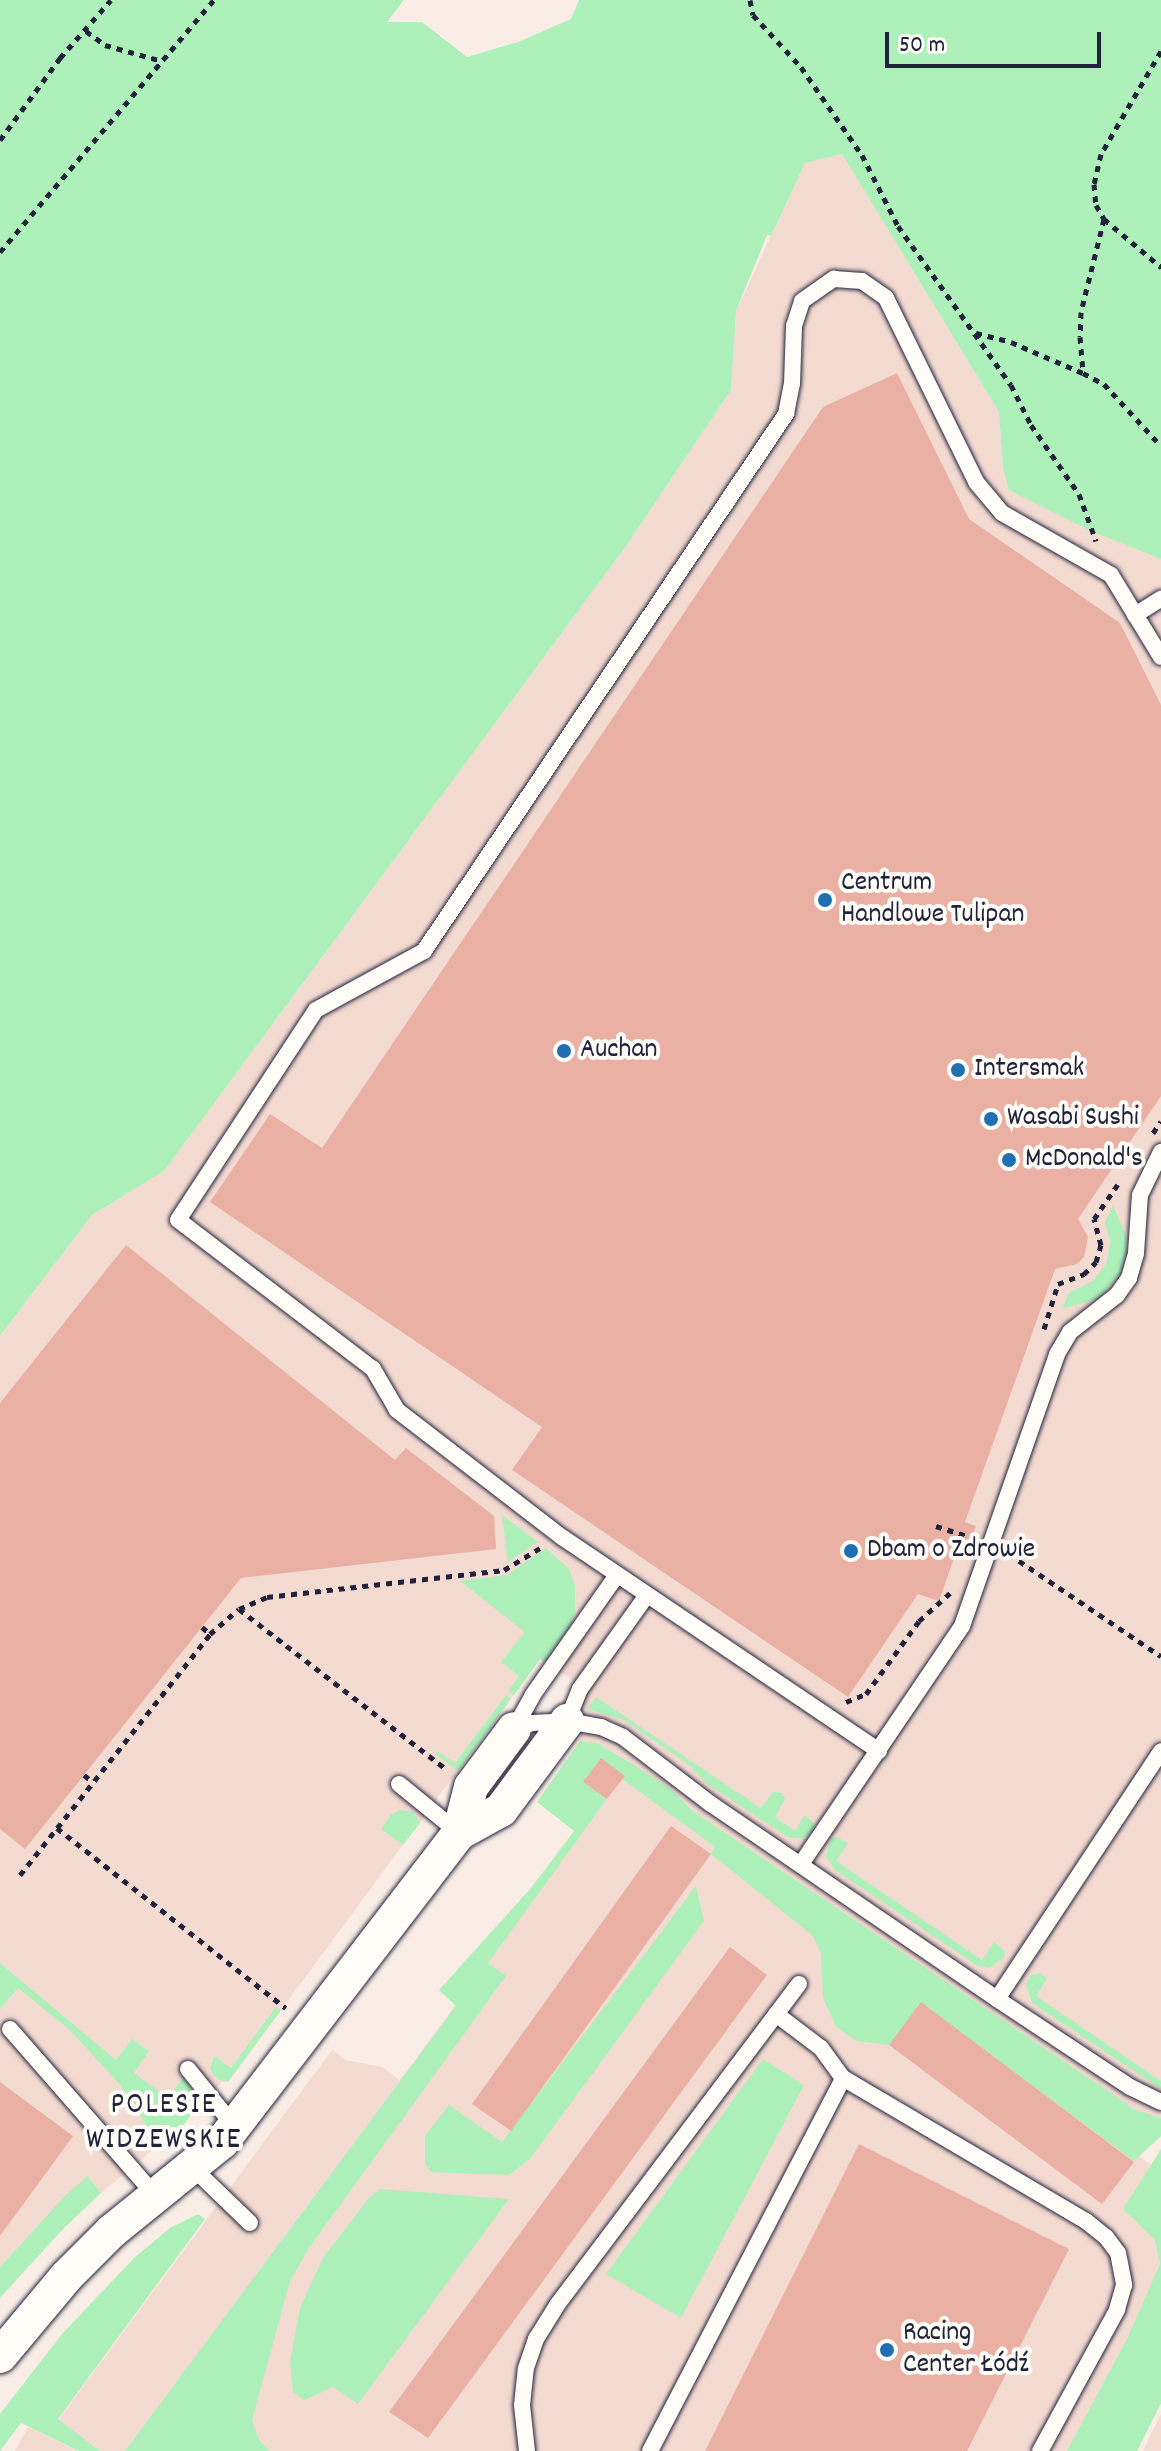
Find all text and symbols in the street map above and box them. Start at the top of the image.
scale bar [889,16,1105,66]
text: 50 m [899,29,945,63]
place label: Centrum Handlowe Tulipan [841,867,1024,933]
marker: Centrum Handlowe Tulipan [816,891,834,909]
place label: Auchan [580,1034,658,1068]
marker: Auchan [555,1042,573,1060]
place label: Intersmak [974,1053,1084,1087]
marker: Intersmak [949,1061,967,1079]
place label: Wasabi Sushi [1007,1102,1139,1136]
marker: Wasabi Sushi [982,1110,1000,1128]
place label: McDonald's [1025,1143,1143,1177]
marker: McDonald's [1000,1151,1018,1169]
place label: Dbam o Zdrowie [867,1534,1035,1568]
marker: Dbam o Zdrowie [842,1542,860,1560]
district label: POLESIE WIDZEWSKIE [86,2089,242,2160]
place label: Racing Center Łódź [903,2317,1029,2383]
marker: Racing Center Łódź [878,2341,896,2359]

